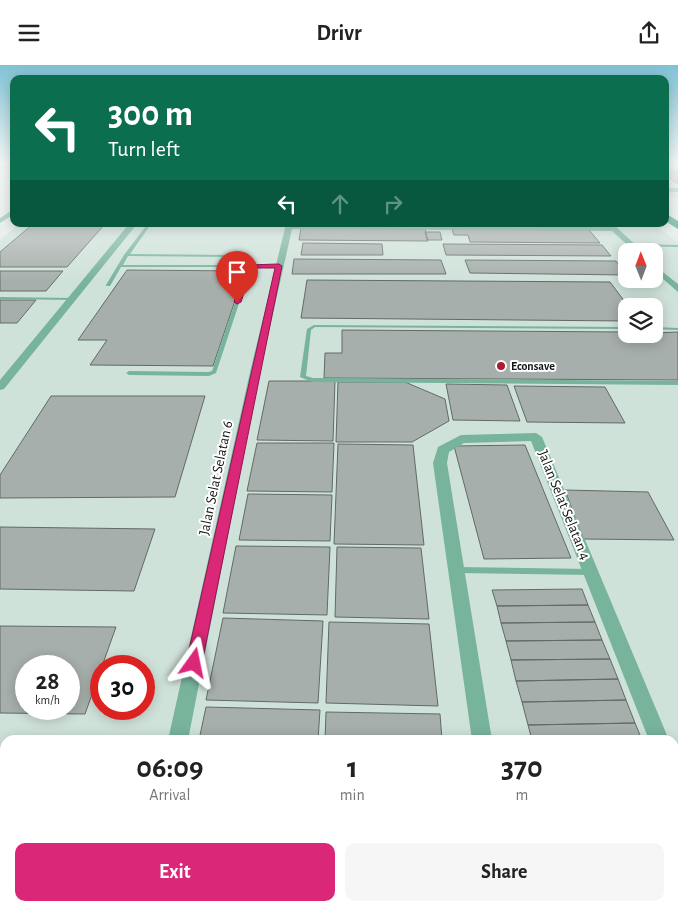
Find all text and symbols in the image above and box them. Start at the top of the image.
icon: menu [15,19,43,47]
icon: share [635,19,663,47]
text: Drivr [316,22,362,44]
icon: left [25,95,90,160]
text: 300 m [108,97,193,132]
text: Turn left [108,138,180,160]
icon: left [273,190,301,218]
icon: ahead [326,190,354,218]
icon: right [379,190,407,218]
north arrow [618,243,662,287]
map controls [618,243,663,343]
pin [216,251,258,302]
icon: arrive [223,258,251,286]
button: layers [618,298,663,343]
marker: Econsave [495,360,507,372]
place label: Econsave [511,360,555,372]
street label: Jalan Selat Selatan 6 [197,419,235,537]
street label: Jalan Selat Selatan 4 [535,448,593,562]
position arrow [167,636,219,688]
speed limit sign: 30 [90,655,155,720]
text: 28 [35,669,60,694]
text: km/h [35,694,60,706]
text: 06:09 [136,753,203,783]
text: 1 [347,753,358,783]
text: 370 [501,753,543,783]
text: Arrival [149,787,190,803]
text: min [340,787,365,803]
text: m [515,787,528,803]
button: Exit [15,843,335,901]
button: Share [345,843,664,901]

